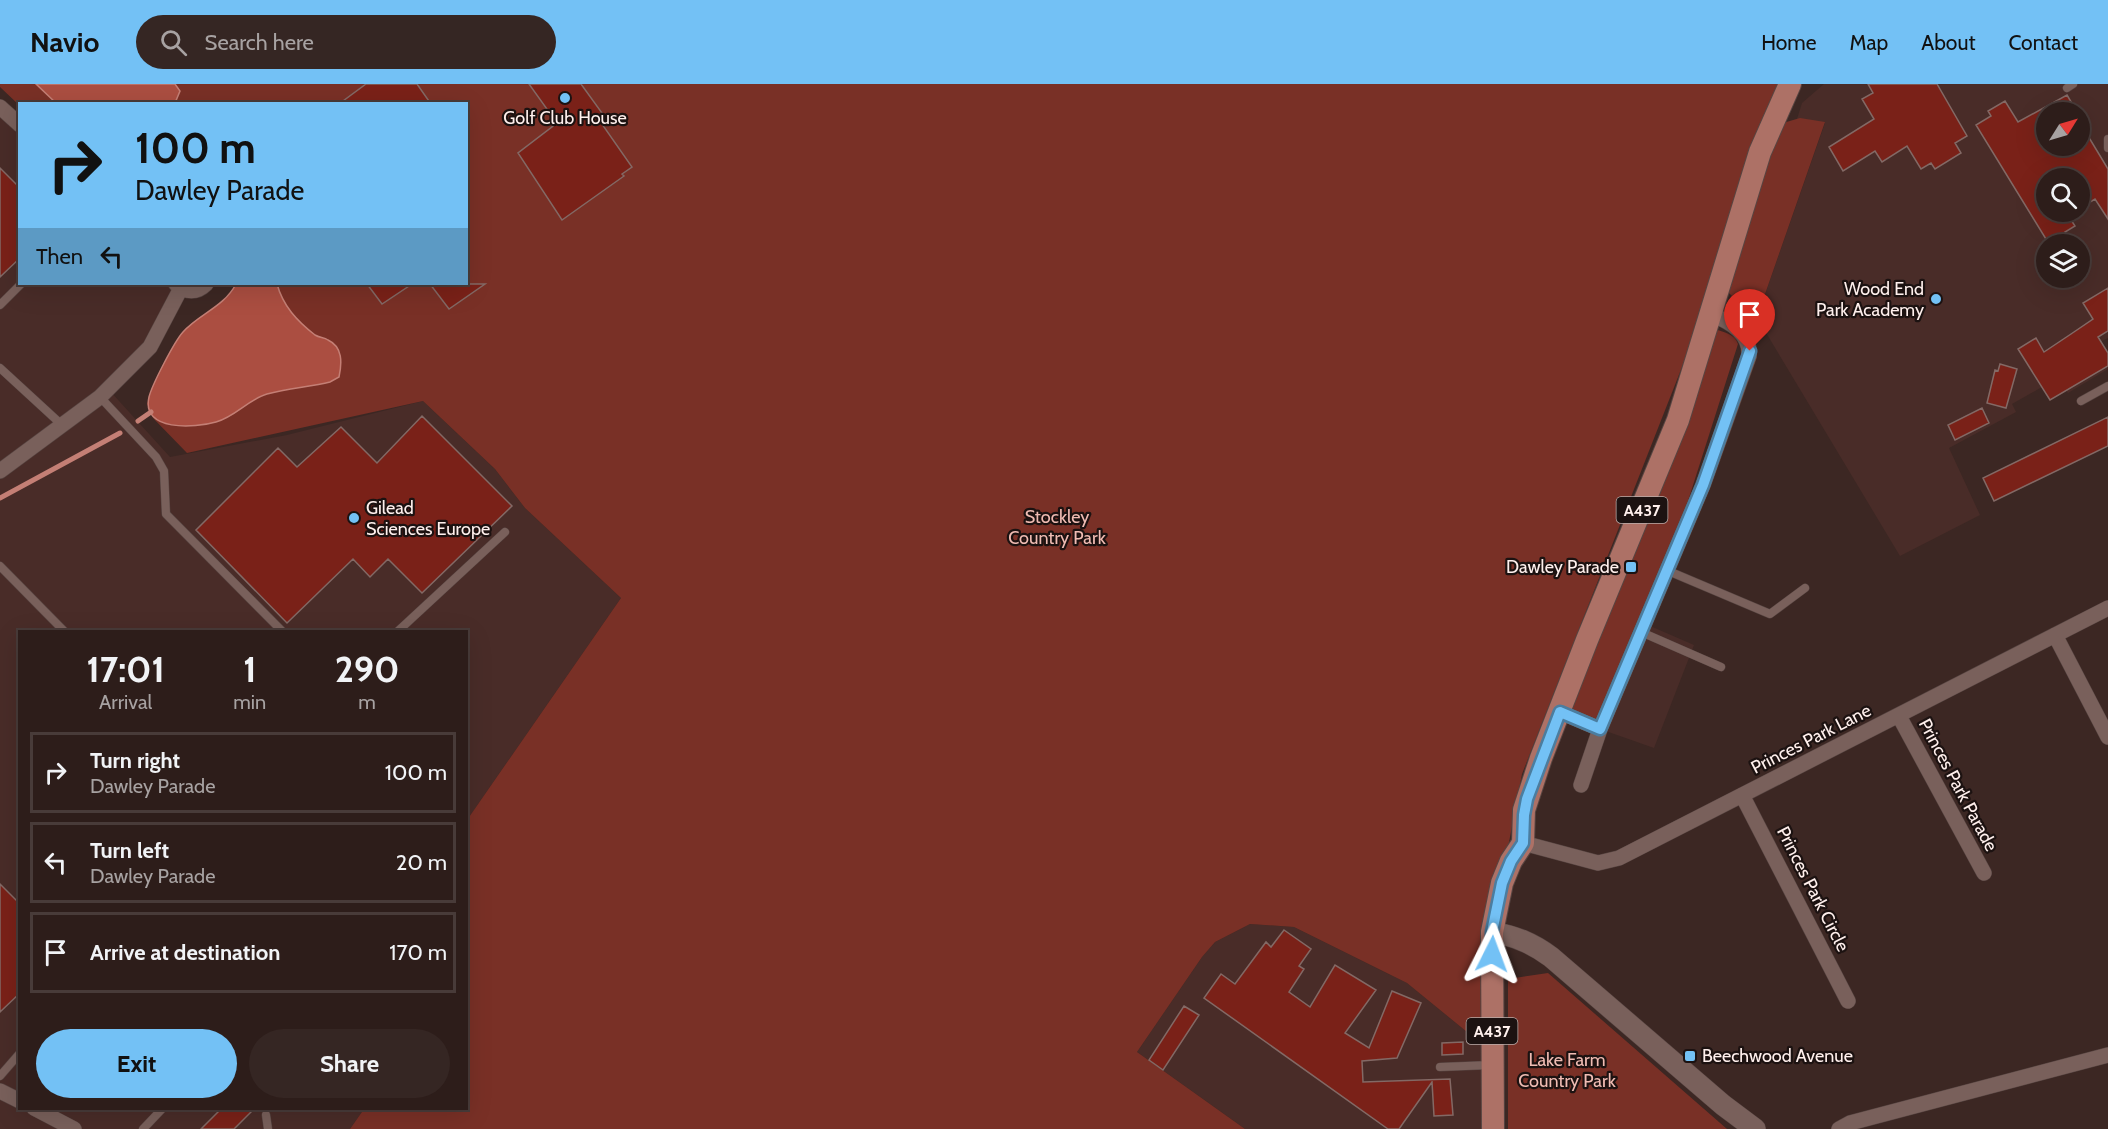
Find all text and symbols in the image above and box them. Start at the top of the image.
search box [136,15,556,69]
text: Navio [30,25,100,59]
icon: search [157,26,190,59]
text: Search here [205,29,314,56]
text: Home [1761,30,1817,55]
text: Map [1850,30,1888,55]
text: About [1921,30,1975,55]
text: Contact [2008,30,2078,55]
marker: Golf Club House [558,91,572,105]
north arrow [2036,102,2090,156]
map controls [2036,102,2090,288]
place label: Golf Club House [503,107,627,129]
text: 100 m [135,122,256,174]
icon: right [36,126,114,204]
button: search [2036,168,2090,222]
text: Dawley Parade [135,174,304,207]
button: layers [2036,234,2090,288]
icon: left [95,240,128,273]
text: Then [36,243,83,270]
place label: Wood End Park Academy [1816,278,1924,321]
pin [1724,289,1775,351]
marker: Wood End Park Academy [1929,292,1943,306]
icon: arrive [1733,298,1766,331]
place label: Gilead Sciences Europe [366,497,490,540]
road number: A437 [1616,497,1668,523]
park label: Stockley Country Park [1008,506,1107,549]
marker: Gilead Sciences Europe [347,511,361,525]
place label: Dawley Parade [1506,556,1619,578]
marker: Dawley Parade [1624,560,1638,574]
text: 17:01 [86,647,165,691]
text: 1 [243,647,256,691]
text: 290 [335,647,399,691]
text: Arrival [99,690,152,714]
text: min [233,690,266,714]
text: m [358,690,376,714]
street label: Princes Park Lane [1747,699,1875,779]
street label: Princes Park Parade [1914,715,2002,855]
text: Turn right [90,747,180,774]
icon: right [39,756,72,789]
text: 100 m [385,759,447,786]
text: Dawley Parade [90,774,215,798]
street label: Princes Park Circle [1772,823,1854,955]
text: Turn left [90,837,169,864]
icon: left [39,846,72,879]
text: 20 m [396,849,447,876]
text: Dawley Parade [90,864,215,888]
position arrow [1460,922,1524,986]
icon: arrive [39,936,72,969]
text: Arrive at destination [90,939,280,966]
text: 170 m [389,939,447,966]
road number: A437 [1466,1018,1518,1044]
button: Exit [36,1029,237,1098]
button: Share [249,1029,450,1098]
place label: Beechwood Avenue [1702,1045,1853,1067]
park label: Lake Farm Country Park [1518,1049,1617,1092]
marker: Beechwood Avenue [1683,1049,1697,1063]

